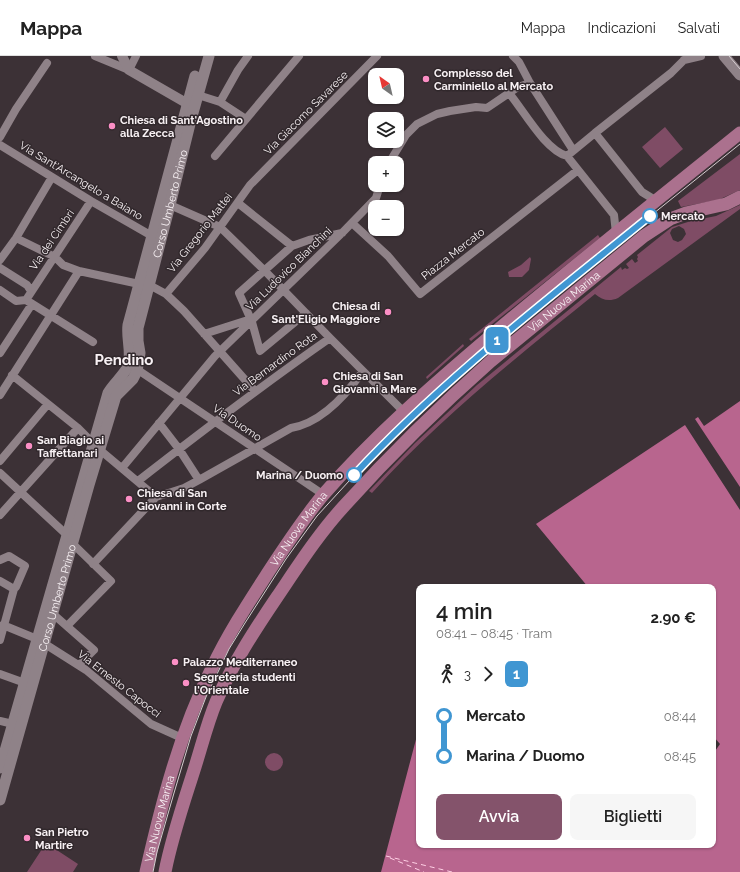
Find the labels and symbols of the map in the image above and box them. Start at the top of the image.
place label: Complesso del Carminiello al Mercato [434,67,553,93]
street label: Via Giacomo Savarese [261,68,351,158]
north arrow [368,68,404,104]
marker: Complesso del Carminiello al Mercato [421,74,431,84]
place label: Chiesa di Sant'Agostino alla Zecca [120,114,243,140]
marker: Chiesa di Sant'Agostino alla Zecca [107,121,117,131]
street label: Via Sant'Arcangelo a Baiano [17,139,145,223]
street label: Corso Umberto Primo [150,148,190,259]
street label: Via Gregorio Mattei [165,191,235,275]
street label: Via dei Cimbri [27,207,77,273]
marker: Mercato [642,208,658,224]
place label: Mercato [661,210,705,223]
street label: Via Ludovico Bianchini [243,225,335,313]
street label: Piazza Mercato [419,225,488,283]
street label: Via Nuova Marina [525,268,602,335]
place label: Chiesa di Sant'Eligio Maggiore [272,300,380,326]
marker: Chiesa di Sant'Eligio Maggiore [383,307,393,317]
line badge: 1 [484,327,510,353]
street label: Via Bernardino Rota [230,329,320,399]
district label: Pendino [95,351,153,369]
place label: Chiesa di San Giovanni a Mare [333,370,417,396]
marker: Chiesa di San Giovanni a Mare [320,377,330,387]
street label: Via Duomo [210,402,264,444]
place label: San Biagio ai Taffettanari [37,434,104,460]
marker: San Biagio ai Taffettanari [24,441,34,451]
marker: Marina / Duomo [346,467,362,483]
place label: Marina / Duomo [256,469,343,482]
place label: Chiesa di San Giovanni in Corte [137,487,227,513]
street label: Via Nuova Marina [267,489,330,569]
marker: Chiesa di San Giovanni in Corte [124,494,134,504]
street label: Corso Umberto Primo [36,542,79,653]
street label: Via Ernesto Capocci [75,648,163,720]
place label: Palazzo Mediterraneo [183,656,298,669]
marker: Palazzo Mediterraneo [170,657,180,667]
place label: Segreteria studenti l'Orientale [194,671,296,697]
marker: Segreteria studenti l'Orientale [181,678,191,688]
street label: Via Nuova Marina [142,774,177,863]
place label: San Pietro Martire [35,826,89,852]
marker: San Pietro Martire [22,833,32,843]

